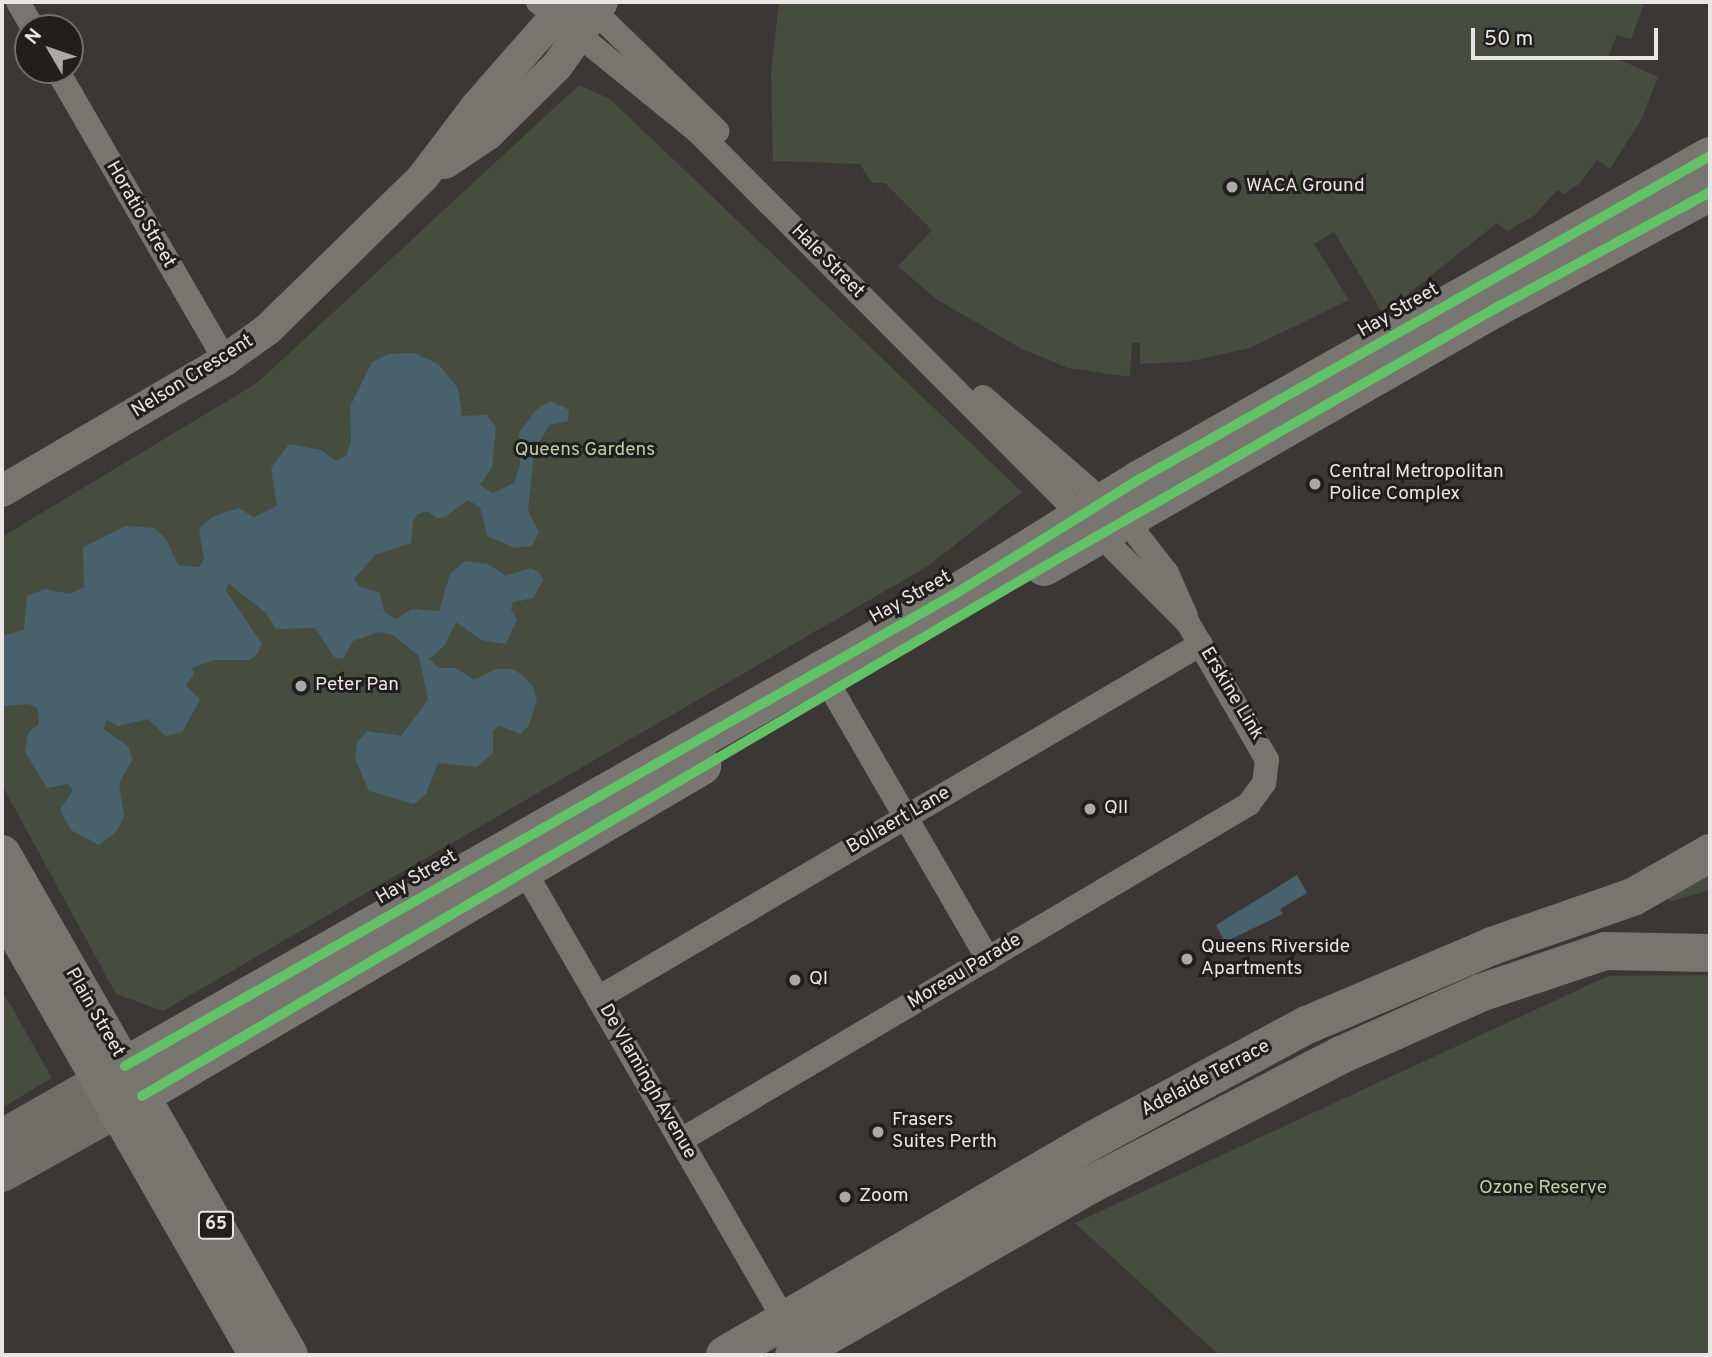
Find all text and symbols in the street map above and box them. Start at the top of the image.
north arrow [14,14,84,84]
scale bar [1474,14,1661,58]
text: N [21,24,48,50]
text: 50 m [1484,26,1533,53]
street label: Horatio Street [100,158,180,272]
place label: WACA Ground [1246,176,1366,198]
marker: WACA Ground [1224,179,1240,195]
street label: Hale Street [785,220,869,304]
street label: Hay Street [1355,279,1443,343]
street label: Nelson Crescent [128,331,258,423]
park label: Queens Gardens [515,440,655,462]
place label: Central Metropolitan Police Complex [1329,462,1504,506]
marker: Central Metropolitan Police Complex [1307,476,1323,492]
street label: Hay Street [866,566,956,630]
street label: Erskine Link [1194,643,1268,745]
place label: Peter Pan [315,675,399,697]
marker: Peter Pan [293,678,309,694]
street label: Bollaert Lane [843,782,955,860]
place label: QII [1104,798,1128,820]
marker: QII [1082,801,1098,817]
street label: Hay Street [373,846,461,910]
street label: Moreau Parade [904,929,1026,1015]
place label: Queens Riverside Apartments [1201,937,1350,981]
marker: Queens Riverside Apartments [1179,951,1195,967]
street label: Plain Street [59,964,129,1062]
place label: QI [809,969,828,991]
marker: QI [787,972,803,988]
street label: De Vlamingh Avenue [593,1000,701,1164]
street label: Adelaide Terrace [1138,1035,1274,1123]
place label: Frasers Suites Perth [892,1110,997,1154]
marker: Frasers Suites Perth [870,1124,886,1140]
park label: Ozone Reserve [1479,1178,1607,1200]
place label: Zoom [859,1186,908,1208]
marker: Zoom [837,1189,853,1205]
road number: 65 [197,1210,235,1240]

